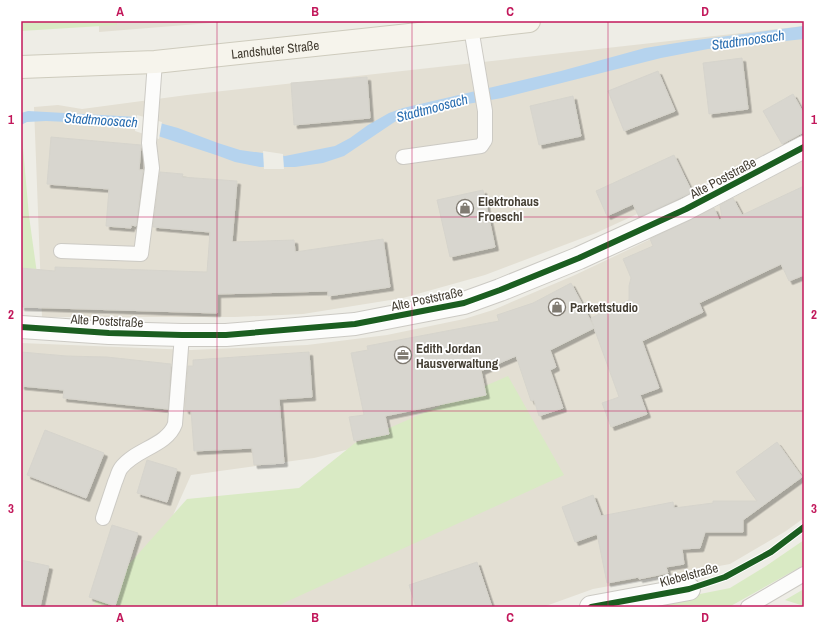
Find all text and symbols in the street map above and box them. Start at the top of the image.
text: A [116,3,124,20]
text: B [311,3,319,20]
text: C [506,3,514,20]
text: D [701,3,709,20]
water label: Stadtmoosach [710,26,786,54]
street label: Landshuter Straße [230,36,320,62]
water label: Stadtmoosach [394,90,470,126]
water label: Stadtmoosach [64,108,138,132]
text: 1 [8,111,14,128]
text: 1 [811,111,817,128]
street label: Alte Poststraße [686,153,759,203]
place label: Elektrohaus Froeschl [478,193,539,225]
shop icon: Elektrohaus Froeschl [455,198,475,218]
street label: Alte Poststraße [389,283,464,315]
shop icon: Parkettstudio [547,297,567,317]
place label: Parkettstudio [570,299,638,316]
text: 2 [8,306,14,323]
text: 2 [811,306,817,323]
street label: Alte Poststraße [69,311,144,331]
place label: Edith Jordan Hausverwaltung [416,340,499,372]
office icon: Edith Jordan Hausverwaltung [393,345,413,365]
text: 3 [8,500,14,517]
text: 3 [811,500,817,517]
street label: Klebelstraße [658,559,720,591]
text: A [116,609,124,626]
text: B [311,609,319,626]
text: C [506,609,514,626]
text: D [701,609,709,626]

